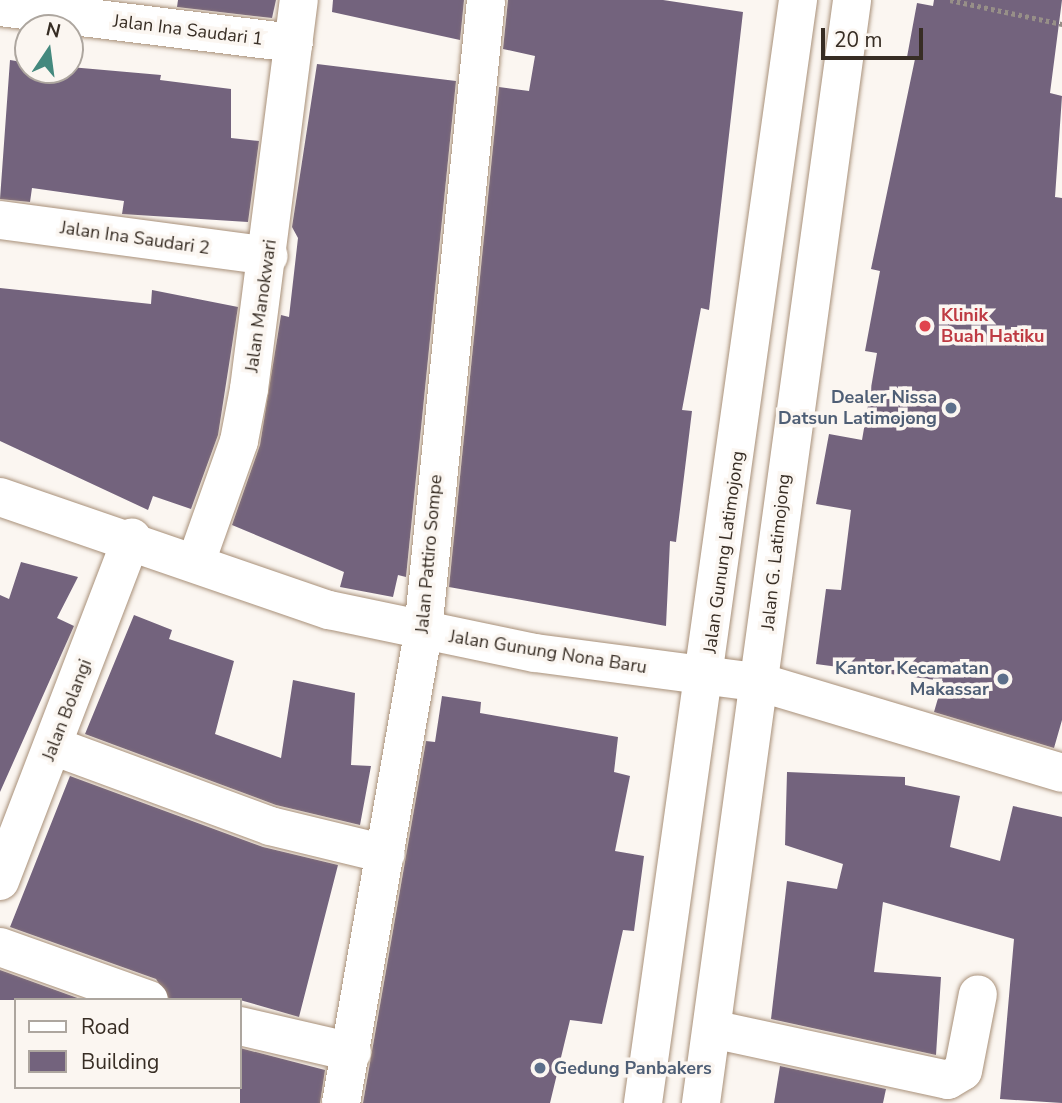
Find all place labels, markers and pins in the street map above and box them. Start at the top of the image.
place label: Klinik Buah Hatiku [941,305,1044,348]
marker: Klinik Buah Hatiku [915,316,935,336]
place label: Dealer Nissa Datsun Latimojong [778,387,937,430]
marker: Dealer Nissa Datsun Latimojong [943,400,959,416]
place label: Kantor Kecamatan Makassar [835,658,989,700]
marker: Kantor Kecamatan Makassar [995,671,1011,687]
place label: Gedung Panbakers [554,1057,712,1079]
marker: Gedung Panbakers [532,1060,548,1076]

